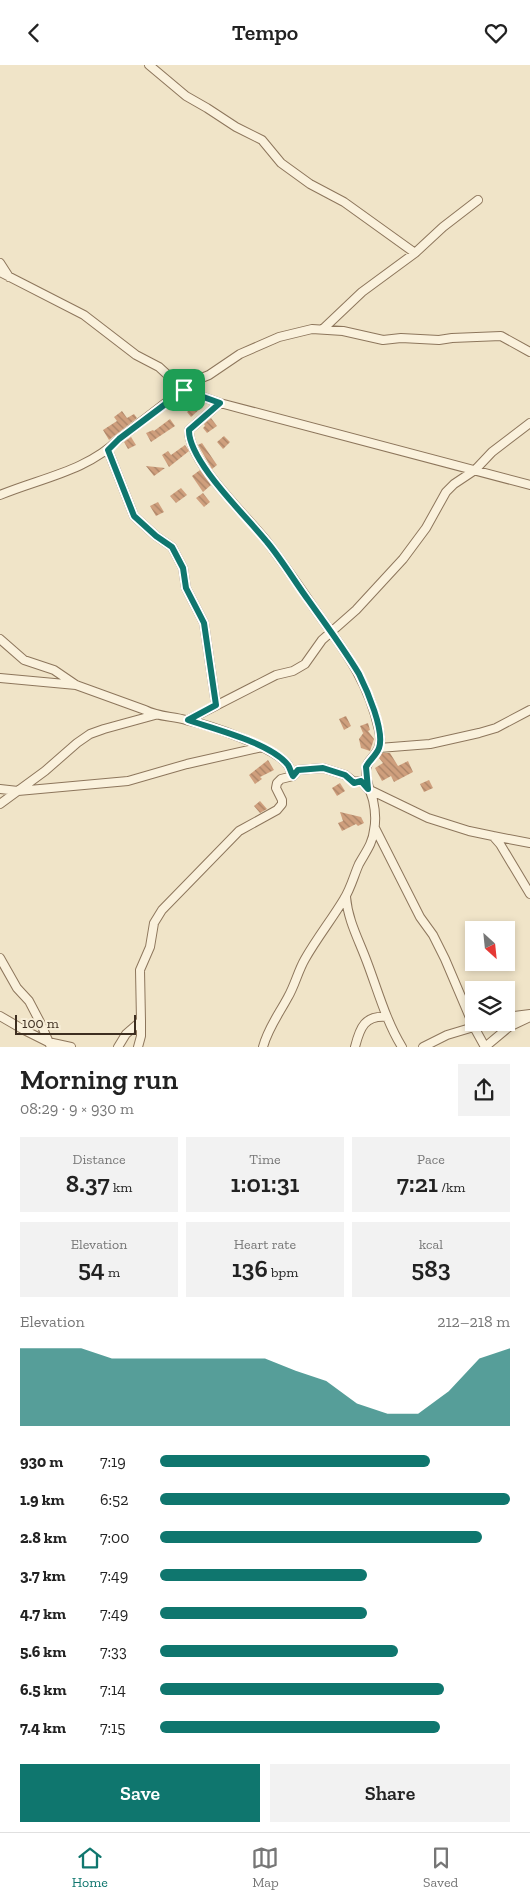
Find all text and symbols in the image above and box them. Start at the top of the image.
icon: back [20,19,48,47]
text: Tempo [232,19,298,46]
icon: heart [482,19,510,47]
pin [163,369,205,411]
icon: arrive [170,376,198,404]
north arrow [465,921,515,971]
map controls [465,921,515,1031]
button: layers [465,981,515,1031]
scale bar [15,1012,136,1035]
text: 100 m [22,1015,59,1032]
text: Morning run [20,1063,178,1096]
button: share [458,1064,510,1116]
text: 08:29 · 9 × 930 m [20,1099,134,1118]
text: Distance [73,1151,125,1168]
text: Time [249,1151,281,1168]
text: Pace [417,1151,445,1168]
text: 8.37 [66,1168,110,1198]
text: 1:01:31 [230,1168,300,1198]
text: 7:21 [397,1168,438,1198]
text: km [110,1179,132,1196]
text: /km [438,1179,465,1196]
text: Elevation [71,1236,127,1253]
text: Heart rate [234,1236,296,1253]
text: kcal [419,1236,443,1253]
text: 54 [78,1253,105,1283]
text: 136 [232,1253,268,1283]
text: 583 [411,1253,451,1283]
text: m [105,1264,120,1281]
text: bpm [268,1264,298,1281]
text: Elevation [20,1312,85,1331]
text: 212–218 m [437,1312,510,1331]
text: 930 m [20,1452,63,1471]
text: 7:19 [100,1452,126,1471]
text: 1.9 km [20,1490,65,1509]
text: 6:52 [100,1490,129,1509]
text: 2.8 km [20,1528,67,1547]
text: 7:00 [100,1528,130,1547]
text: 3.7 km [20,1566,66,1585]
text: 7:49 [100,1566,128,1585]
text: 4.7 km [20,1604,66,1623]
text: 7:49 [100,1604,128,1623]
text: 5.6 km [20,1642,66,1661]
text: 7:33 [100,1642,127,1661]
text: 6.5 km [20,1680,66,1699]
text: 7:14 [100,1680,126,1699]
text: 7.4 km [20,1718,66,1737]
text: 7:15 [100,1718,125,1737]
button: Save [20,1764,260,1822]
button: Share [270,1764,510,1822]
tab: Home [72,1844,108,1891]
tab: Map [251,1844,279,1891]
tab: Saved [423,1844,458,1891]

